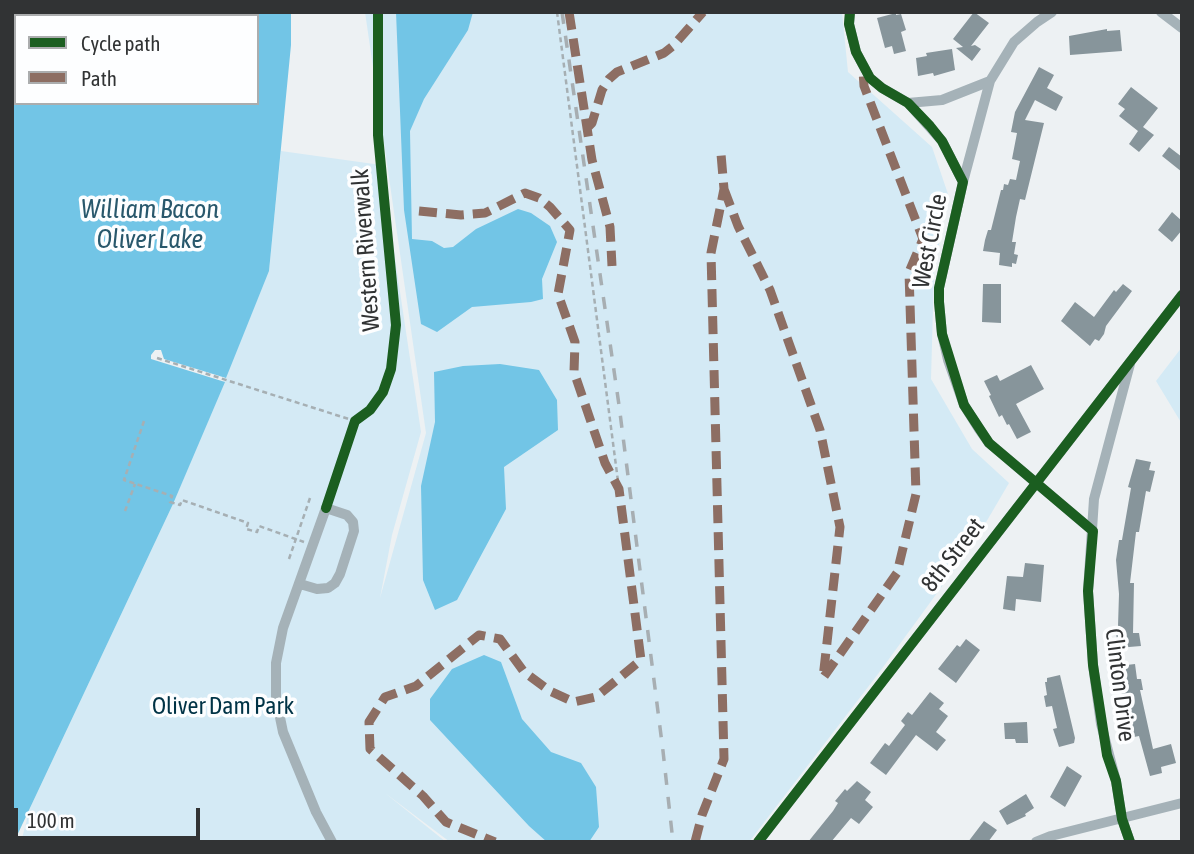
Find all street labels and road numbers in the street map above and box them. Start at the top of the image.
street label: Western Riverwalk [346,168,386,332]
street label: West Circle [907,191,953,291]
street label: 8th Street [915,512,991,598]
street label: Clinton Drive [1099,627,1141,743]

